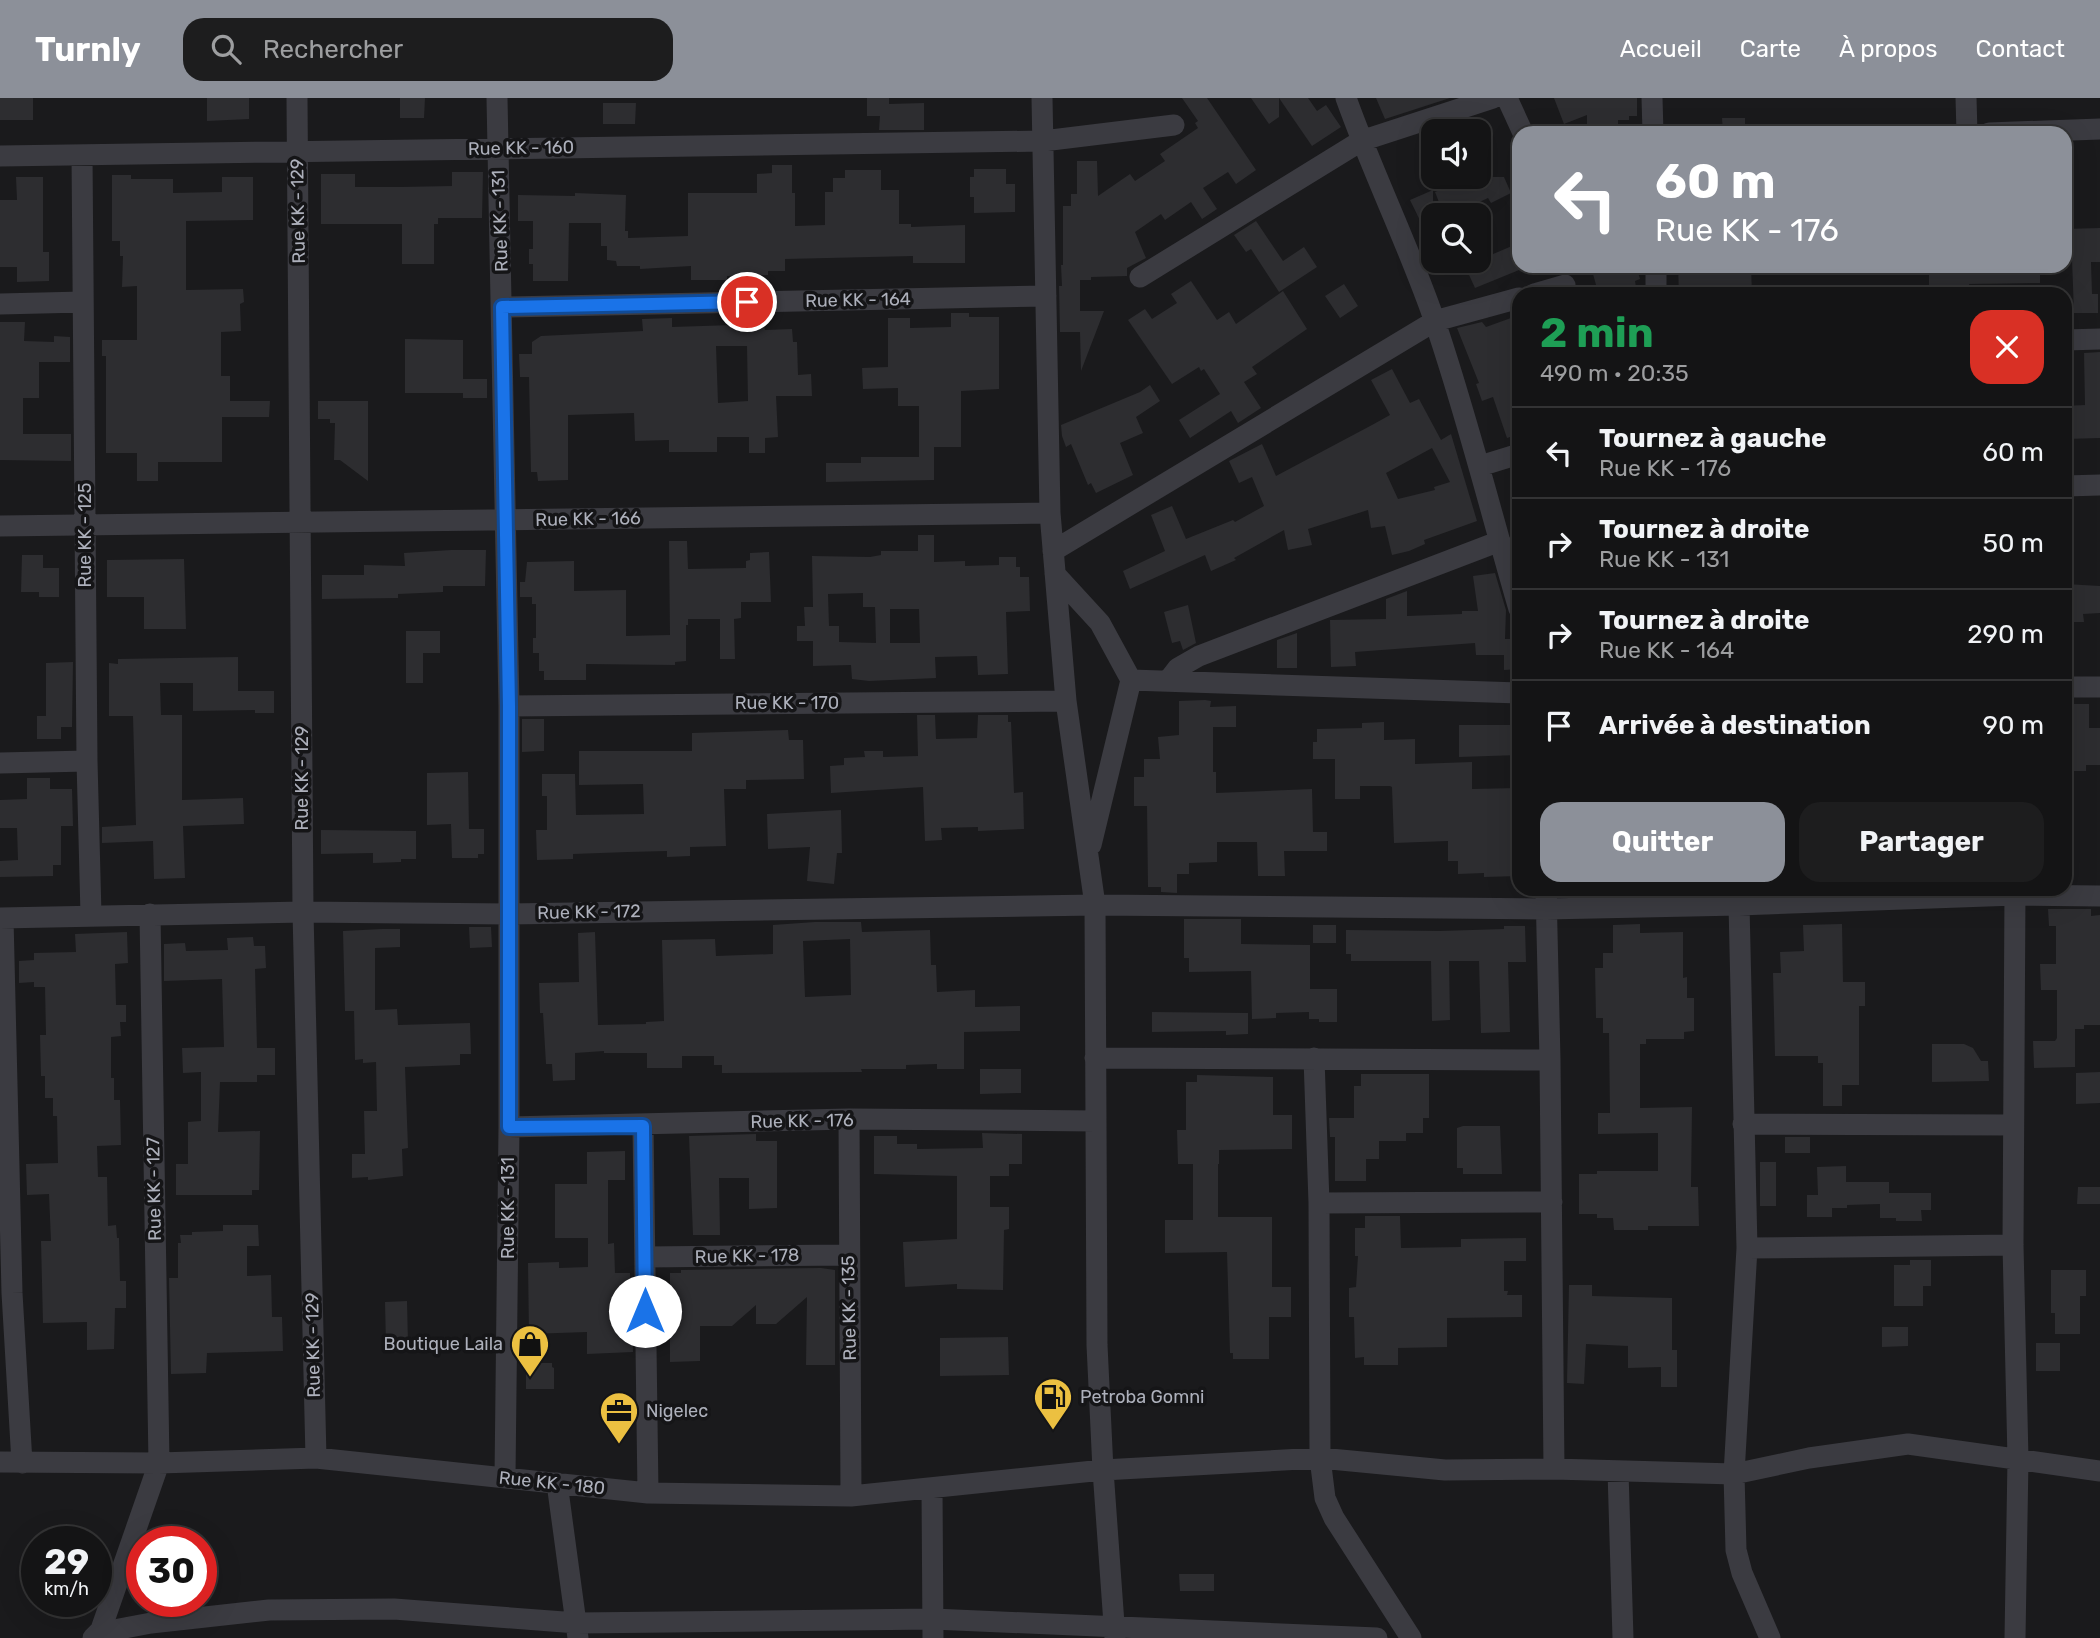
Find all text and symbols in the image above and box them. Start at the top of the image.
search box [183,18,673,81]
text: Turnly [35,30,141,69]
icon: search [207,30,245,68]
text: Rechercher [263,34,403,65]
text: Accueil [1620,35,1702,63]
text: Carte [1740,35,1801,63]
text: À propos [1839,35,1938,63]
text: Contact [1976,35,2065,63]
map controls [1421,119,1491,273]
button: sound [1421,119,1491,189]
street label: Rue KK - 160 [468,136,574,160]
text: 60 m [1655,152,1776,210]
icon: left [1540,154,1631,245]
street label: Rue KK - 129 [286,158,310,264]
street label: Rue KK - 131 [487,170,513,272]
button: search [1421,203,1491,273]
text: Rue KK - 176 [1655,211,1839,249]
pin [717,272,777,332]
icon: arrive [728,283,766,321]
street label: Rue KK - 164 [805,288,911,312]
text: 2 min [1540,308,1654,358]
button: close [1970,310,2044,384]
text: 490 m · 20:35 [1540,359,1689,387]
text: Tournez à gauche [1599,423,1827,454]
icon: left [1540,434,1578,472]
text: 60 m [1982,437,2044,468]
text: Rue KK - 176 [1599,454,1731,482]
street label: Rue KK - 125 [74,482,96,588]
street label: Rue KK - 166 [535,507,641,531]
text: Tournez à droite [1599,514,1809,545]
icon: right [1540,525,1578,563]
text: 50 m [1983,528,2044,559]
text: Rue KK - 131 [1599,545,1729,573]
text: Tournez à droite [1599,605,1809,636]
icon: right [1540,616,1578,654]
text: 290 m [1967,619,2044,650]
text: Rue KK - 164 [1599,636,1734,664]
street label: Rue KK - 170 [735,692,839,714]
icon: arrive [1540,707,1578,745]
text: Arrivée à destination [1599,710,1871,741]
text: 90 m [1983,710,2044,741]
street label: Rue KK - 129 [291,725,313,831]
button: Quitter [1540,802,1785,882]
button: Partager [1799,802,2044,882]
street label: Rue KK - 172 [537,900,641,924]
street label: Rue KK - 176 [750,1109,854,1133]
street label: Rue KK - 127 [142,1137,166,1241]
street label: Rue KK - 131 [497,1157,519,1259]
street label: Rue KK - 178 [695,1244,799,1268]
street label: Rue KK - 135 [837,1255,861,1361]
position arrow [608,1274,682,1348]
street label: Rue KK - 129 [301,1292,325,1398]
shop icon: Boutique Laila [509,1323,551,1378]
place label: Boutique Laila [384,1333,503,1355]
fuel station icon: Petroba Gomni [1032,1376,1074,1431]
place label: Petroba Gomni [1080,1386,1204,1408]
office icon: Nigelec [598,1390,640,1445]
place label: Nigelec [646,1400,708,1422]
street label: Rue KK - 180 [498,1466,606,1500]
speed limit sign: 30 [126,1526,217,1617]
text: 29 [44,1541,89,1583]
text: km/h [44,1578,89,1600]

